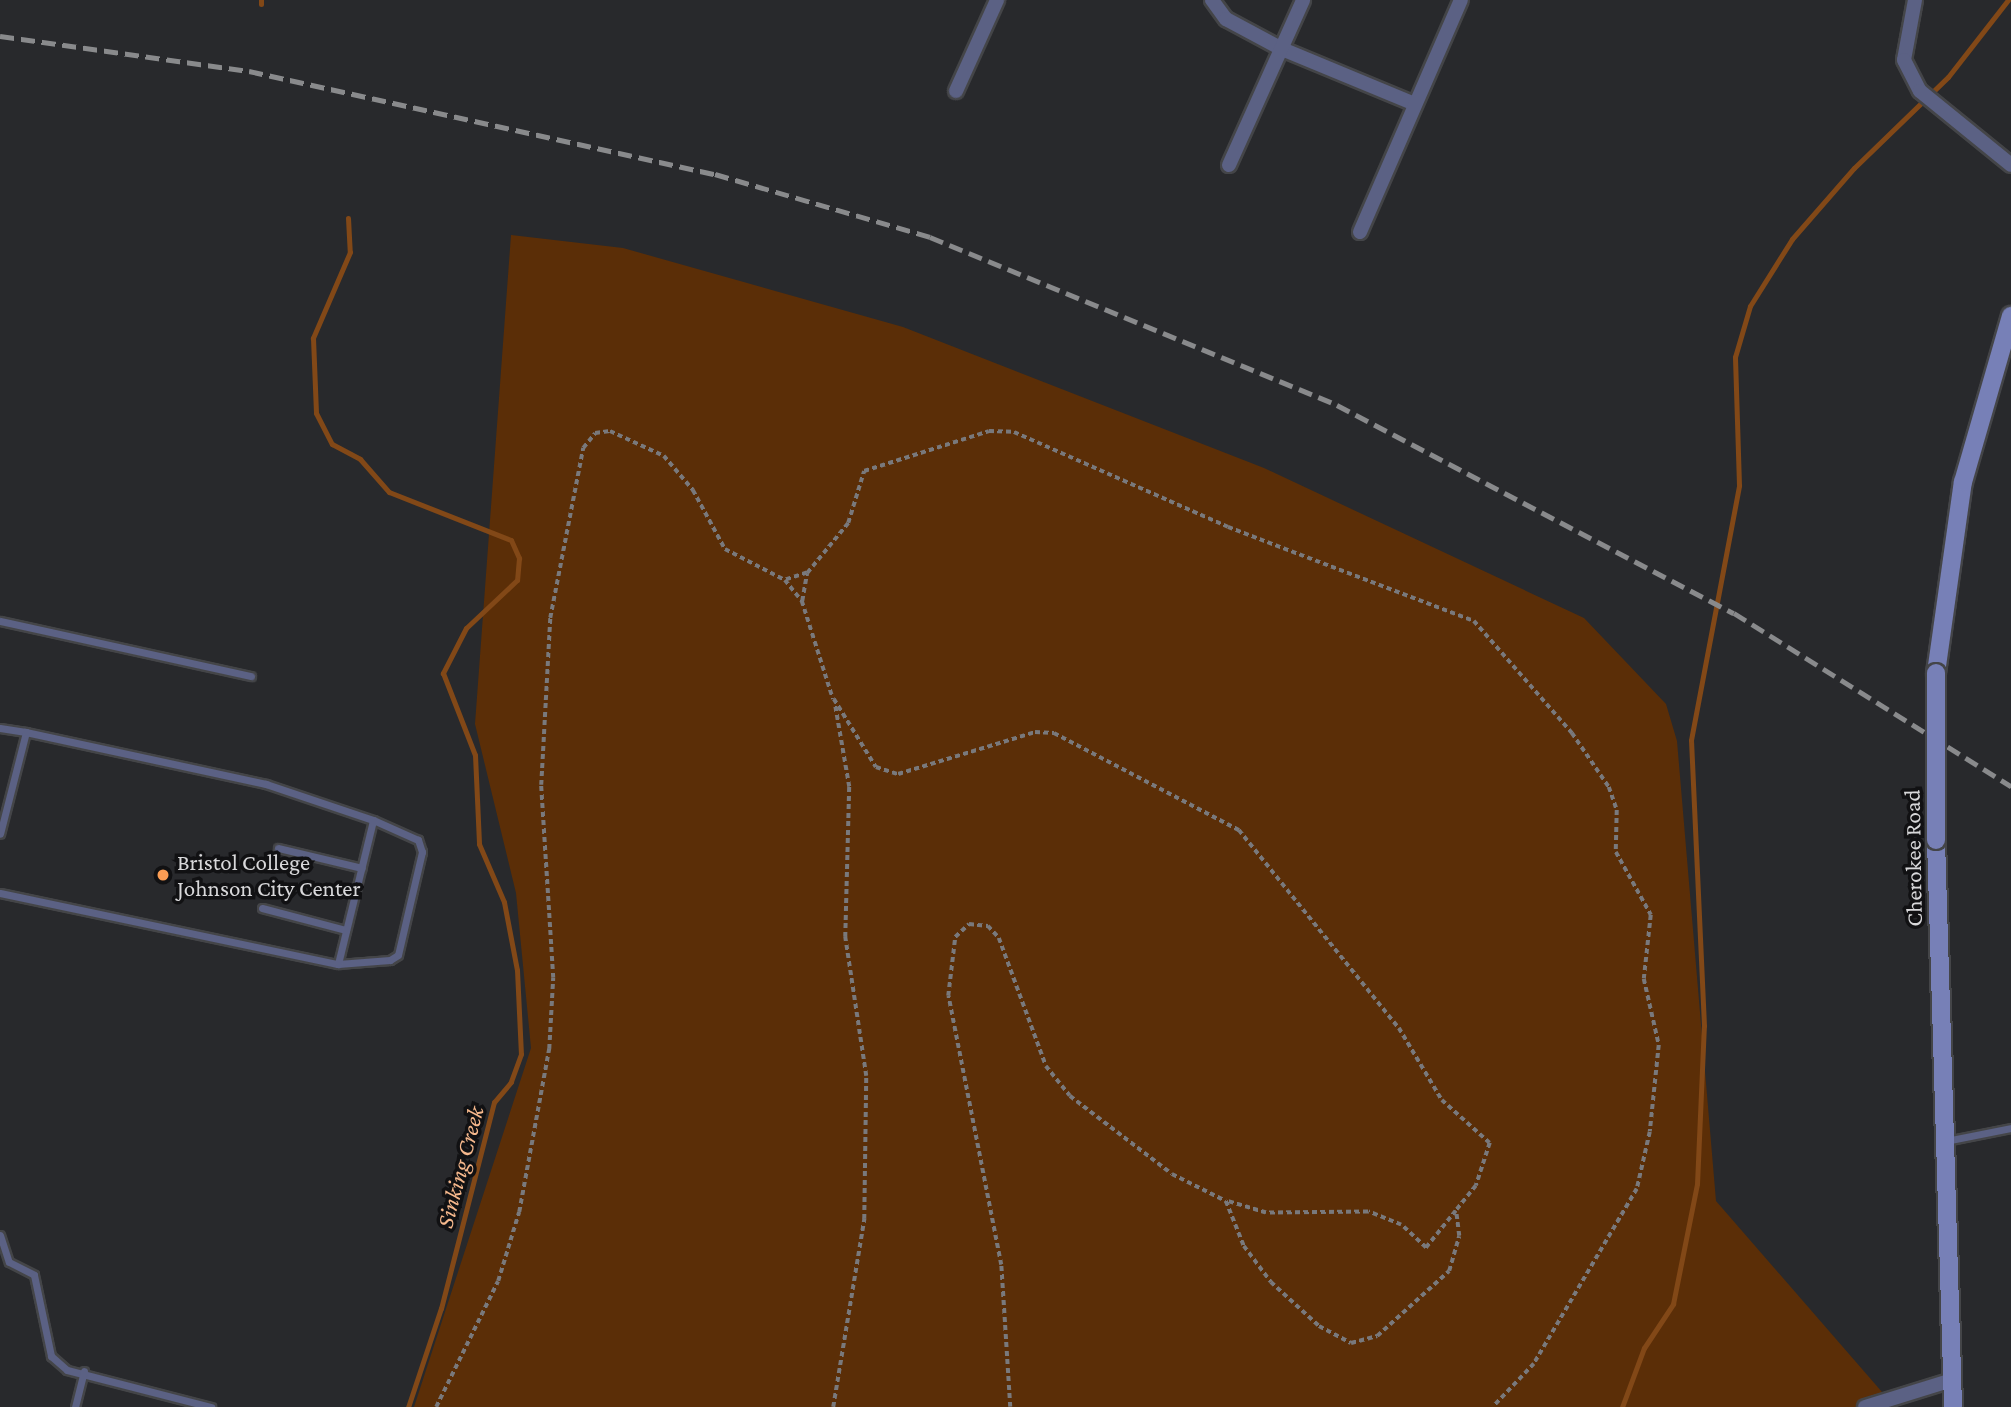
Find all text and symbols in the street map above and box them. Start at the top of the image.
street label: Cherokee Road [1898,789,1928,927]
place label: Bristol College Johnson City Center [177,848,361,902]
marker: Bristol College Johnson City Center [155,867,171,883]
water label: Sinking Creek [430,1103,490,1231]

